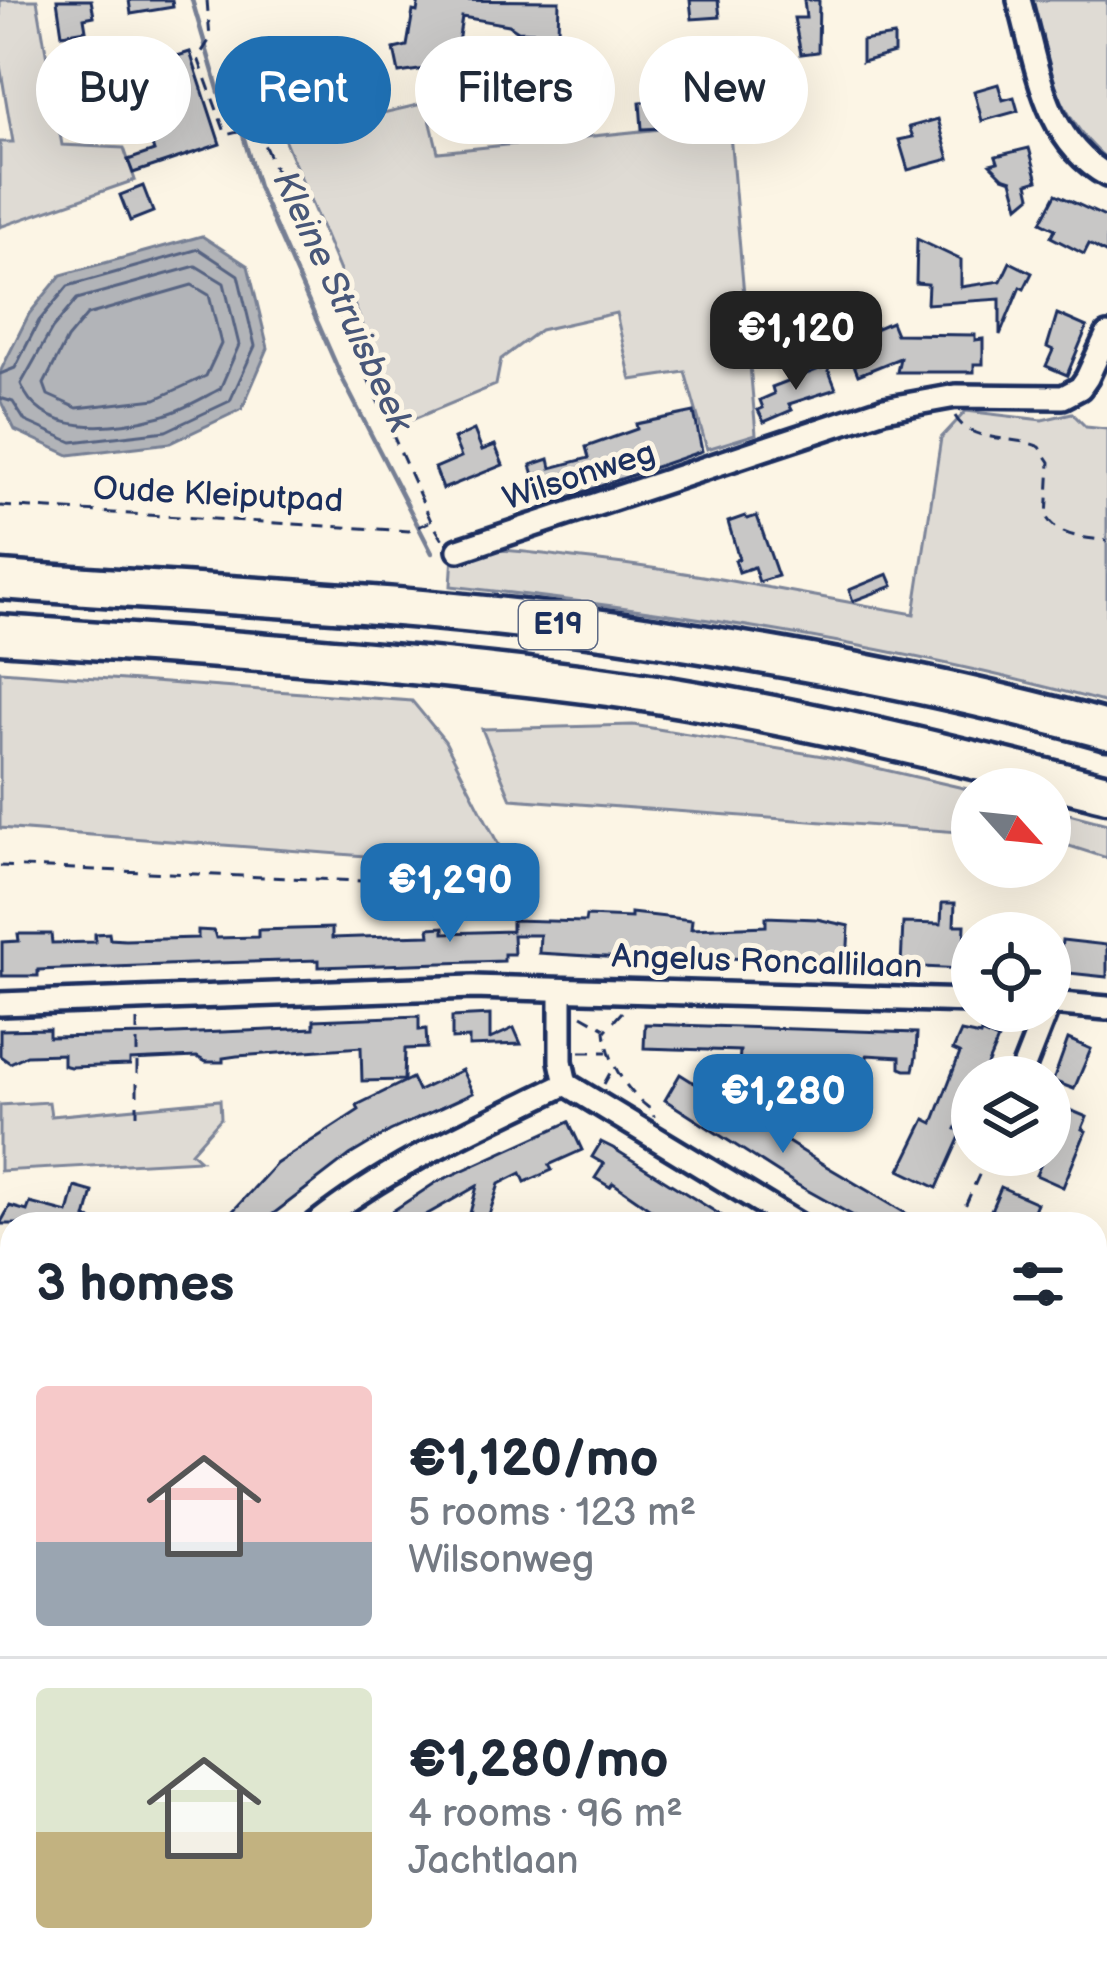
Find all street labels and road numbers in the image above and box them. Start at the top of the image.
street label: Wilsonweg [498,433,660,519]
street label: Oude Kleiputpad [92,468,344,522]
road number: E19 [519,601,597,649]
street label: Angelus Roncallilaan [611,937,923,987]

